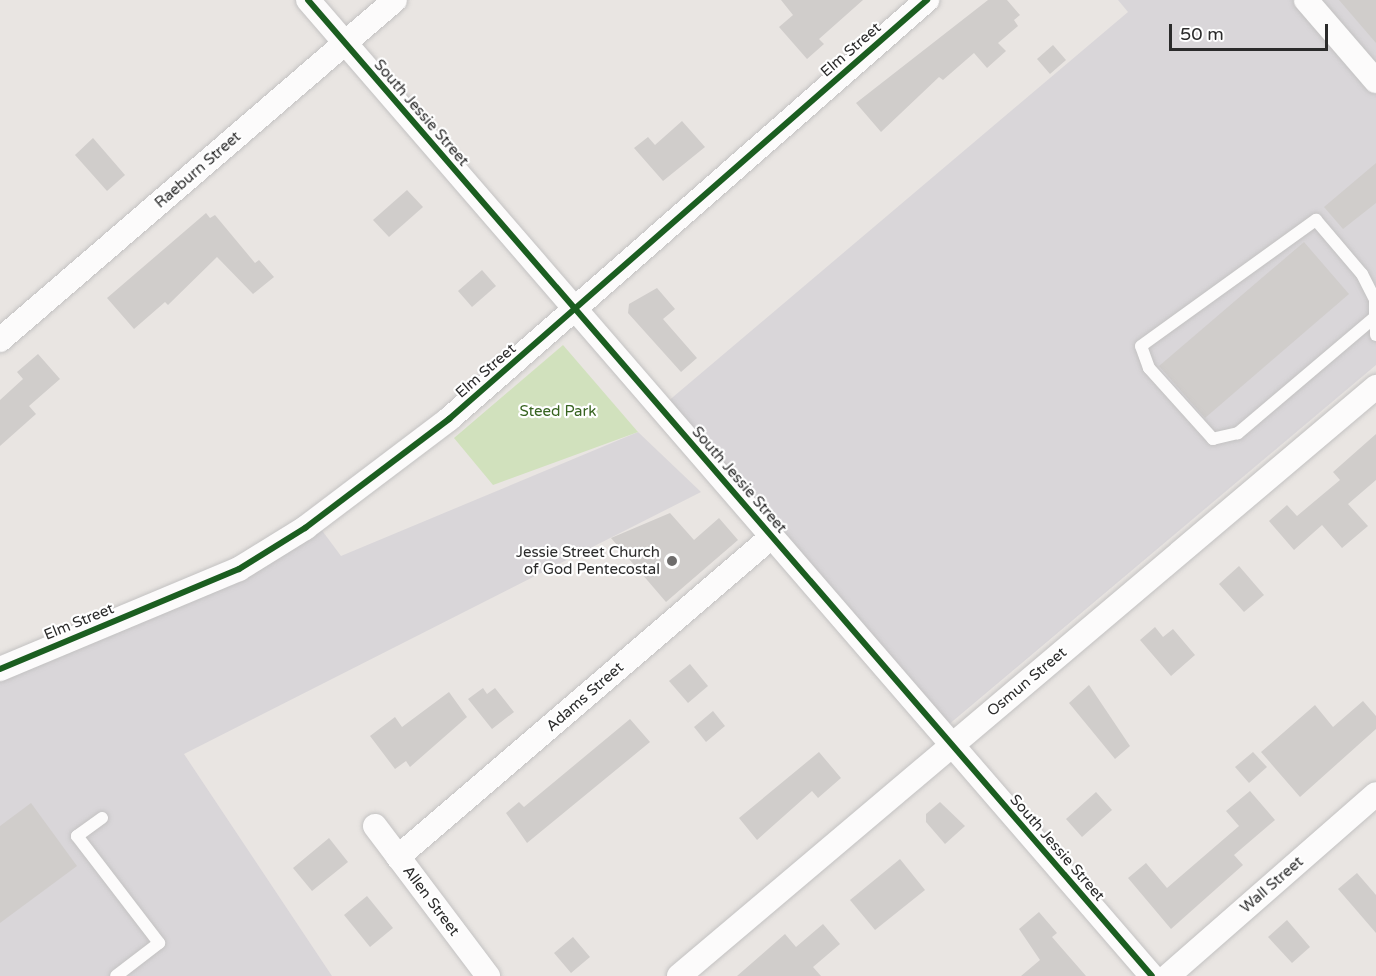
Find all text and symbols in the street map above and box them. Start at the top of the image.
scale bar [1172,12,1331,50]
street label: Elm Street [817,19,885,81]
text: 50 m [1180,23,1224,45]
street label: South Jessie Street [370,56,472,170]
street label: Raeburn Street [151,128,245,212]
street label: Elm Street [452,340,520,402]
park label: Steed Park [520,403,596,421]
street label: South Jessie Street [688,423,790,537]
place label: Jessie Street Church of God Pentecostal [516,543,660,578]
marker: Jessie Street Church of God Pentecostal [665,554,679,568]
street label: Elm Street [41,600,117,644]
street label: Osmun Street [984,644,1070,720]
street label: Adams Street [543,659,627,735]
street label: South Jessie Street [1006,791,1108,905]
street label: Wall Street [1237,853,1307,917]
street label: Allen Street [399,862,463,940]

